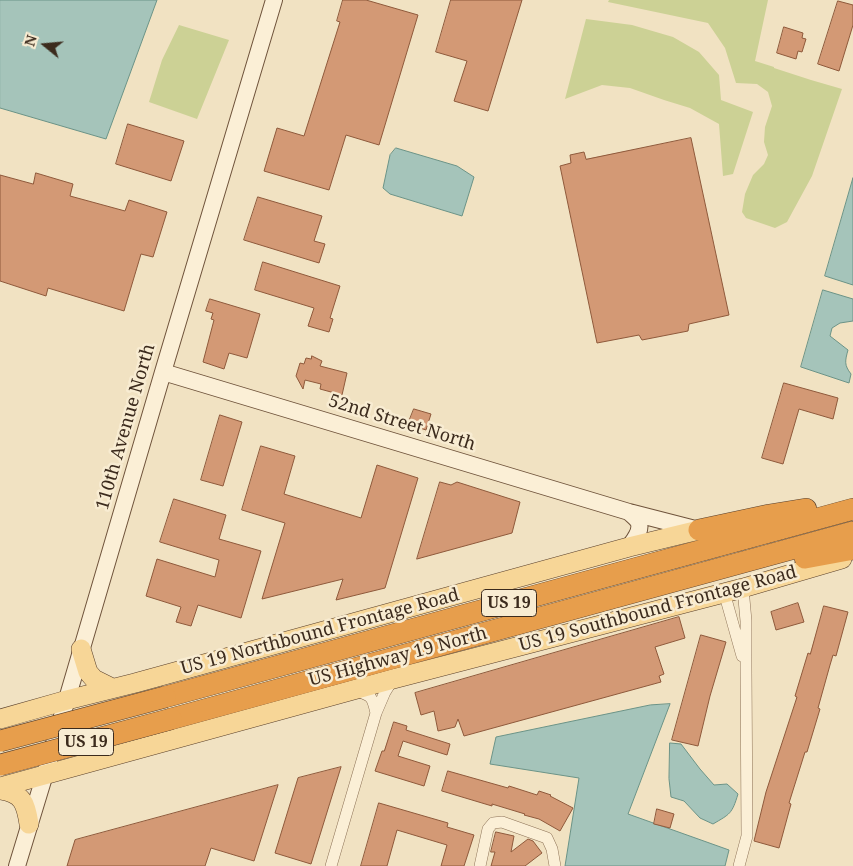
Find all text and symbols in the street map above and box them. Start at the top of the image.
north arrow [20,20,70,70]
text: N [19,32,41,49]
street label: 110th Avenue North [92,341,160,513]
street label: 52nd Street North [326,390,478,456]
street label: US 19 Southbound Frontage Road [517,561,799,657]
street label: US 19 Northbound Frontage Road [178,584,462,680]
road number: US 19 [482,590,536,616]
street label: US Highway 19 North [306,623,490,691]
road number: US 19 [58,729,114,756]

